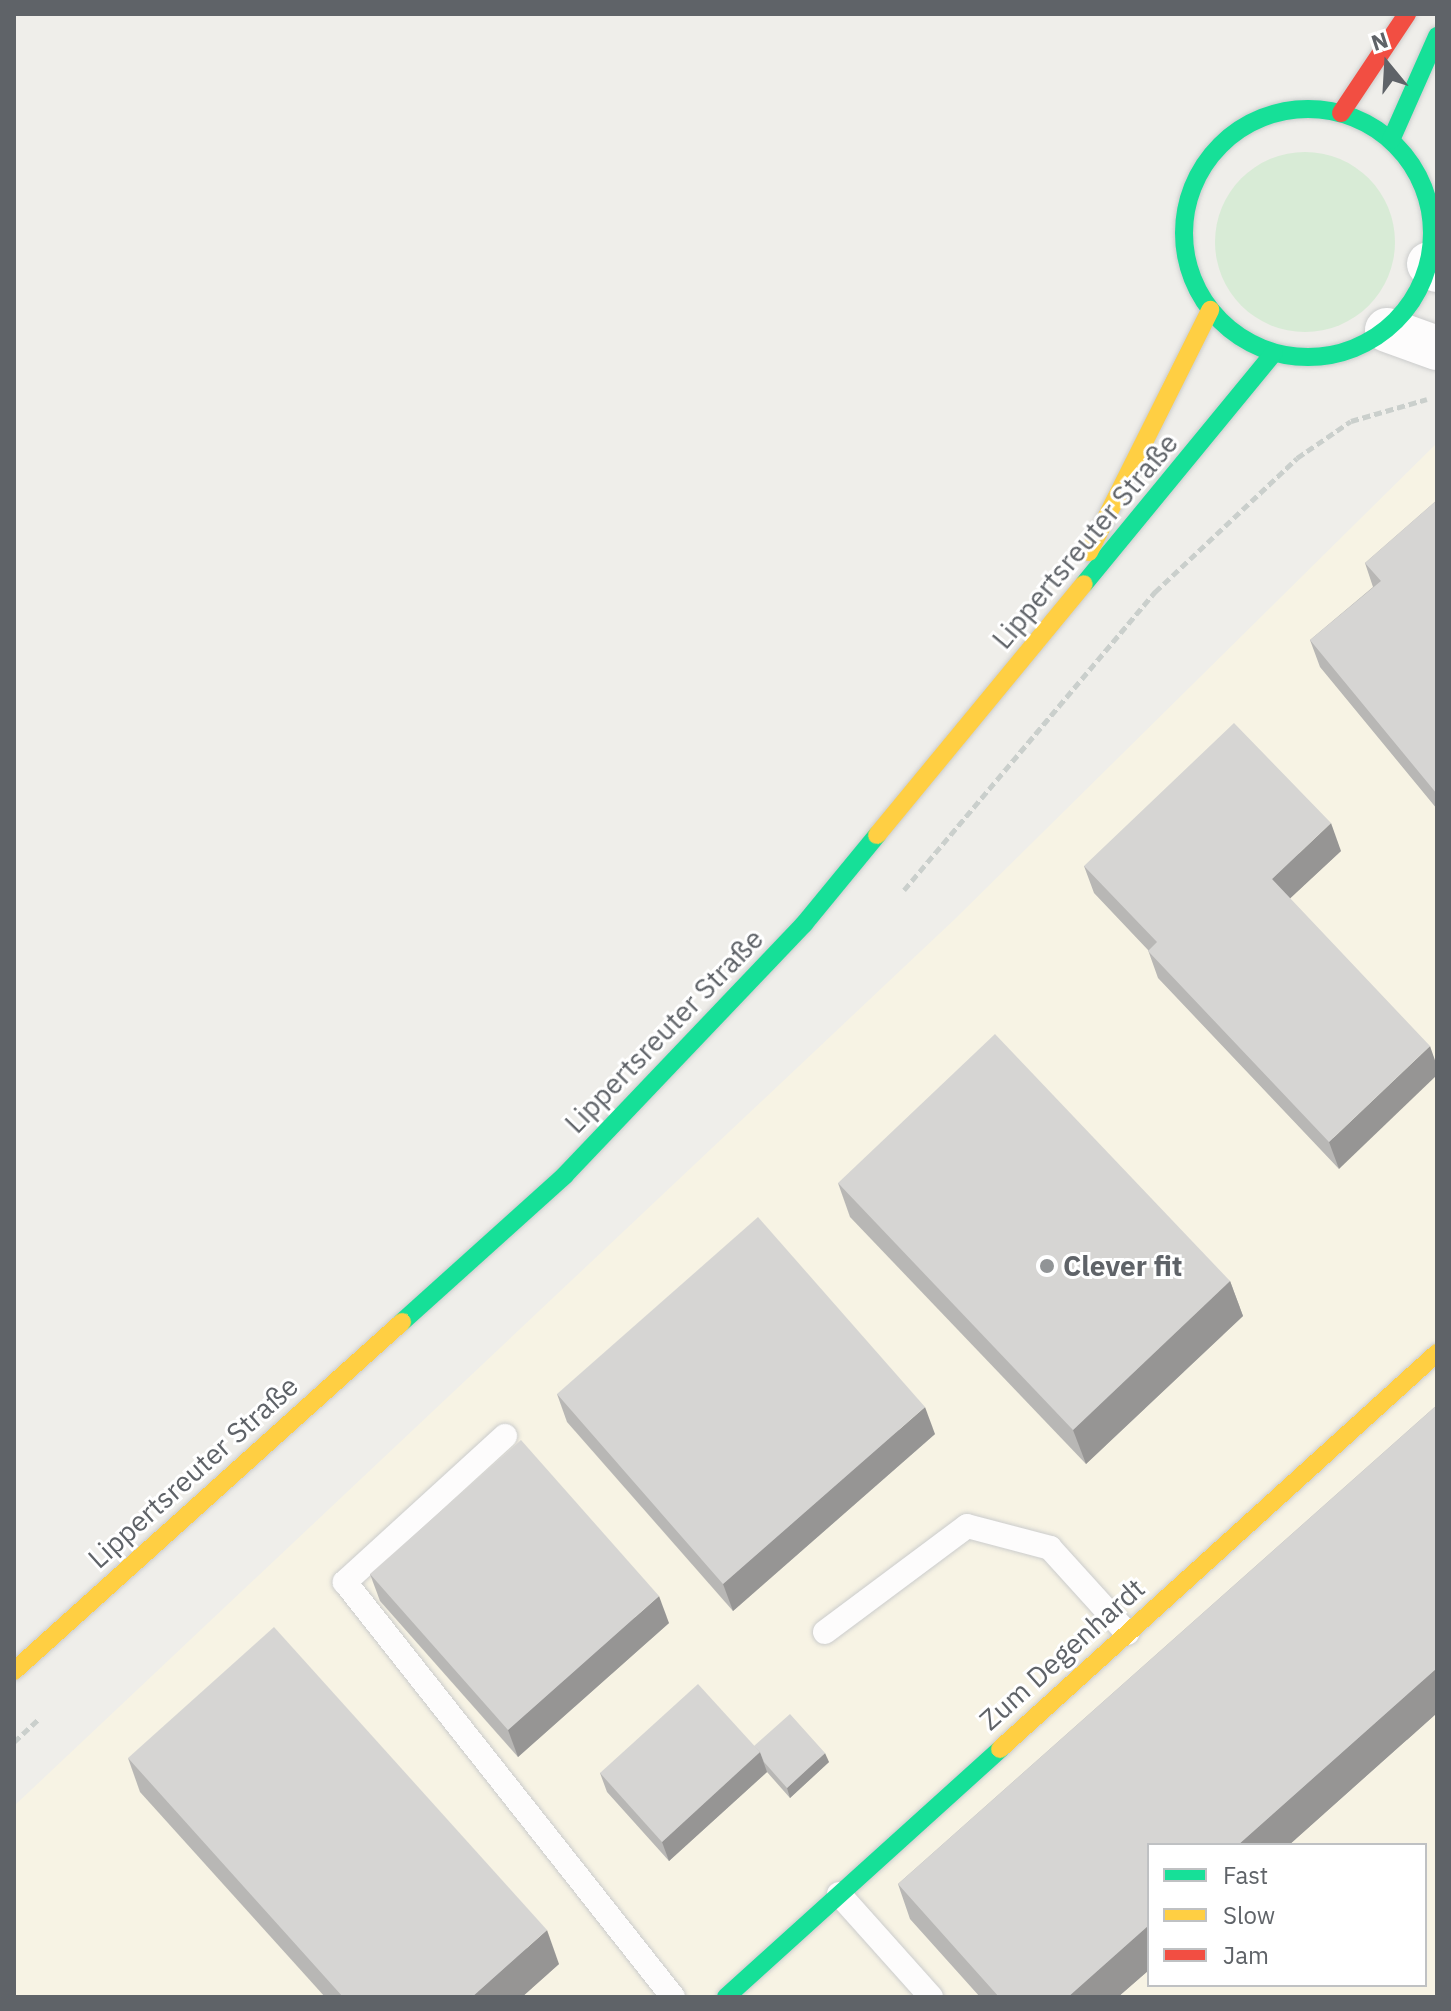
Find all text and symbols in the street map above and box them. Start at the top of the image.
north arrow [1347,24,1427,104]
text: N [1367,24,1391,57]
street label: Lippertsreuter Straße [985,427,1185,655]
street label: Lippertsreuter Straße [558,922,770,1140]
place label: Clever fit [1063,1249,1183,1283]
marker: Clever fit [1038,1257,1056,1275]
street label: Lippertsreuter Straße [81,1369,305,1575]
street label: Zum Degenhardt [973,1571,1151,1737]
legend [1147,1843,1427,1987]
text: Fast [1223,1859,1268,1891]
text: Slow [1223,1899,1275,1931]
text: Jam [1223,1939,1269,1971]

